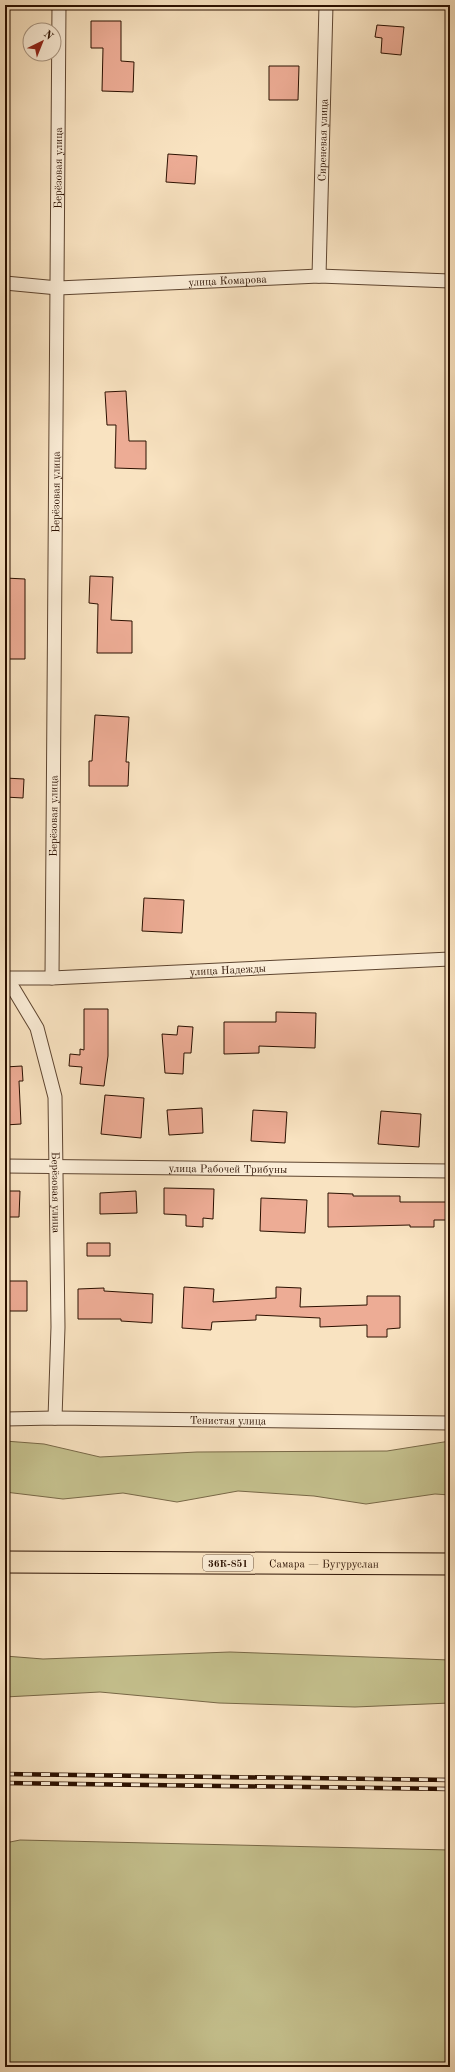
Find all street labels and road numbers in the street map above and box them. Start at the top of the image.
street label: Сиреневая улица [317,98,331,182]
street label: Берёзовая улица [54,127,65,209]
street label: улица Комарова [188,274,268,289]
street label: Берёзовая улица [51,451,63,533]
street label: Берёзовая улица [49,775,60,857]
street label: улица Надежды [189,964,266,978]
street label: Берёзовая улица [49,1152,61,1234]
street label: улица Рабочей Трибуны [169,1164,287,1176]
street label: Тенистая улица [190,1416,267,1428]
road number: 36К-851 [203,1555,253,1571]
street label: Самара — Бугуруслан [269,1559,379,1571]

